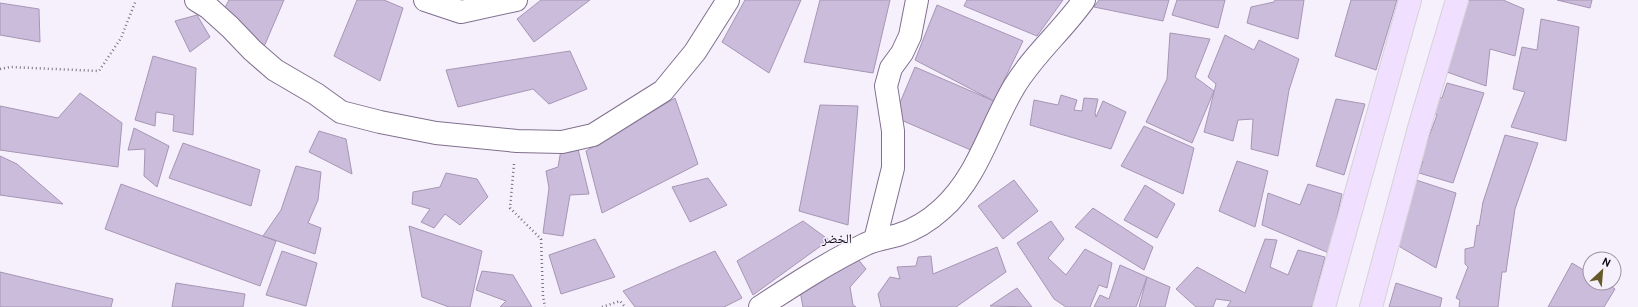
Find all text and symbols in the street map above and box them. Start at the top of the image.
district label: الخضر [821,230,852,247]
north arrow [1582,251,1622,291]
text: N [1600,254,1613,270]

